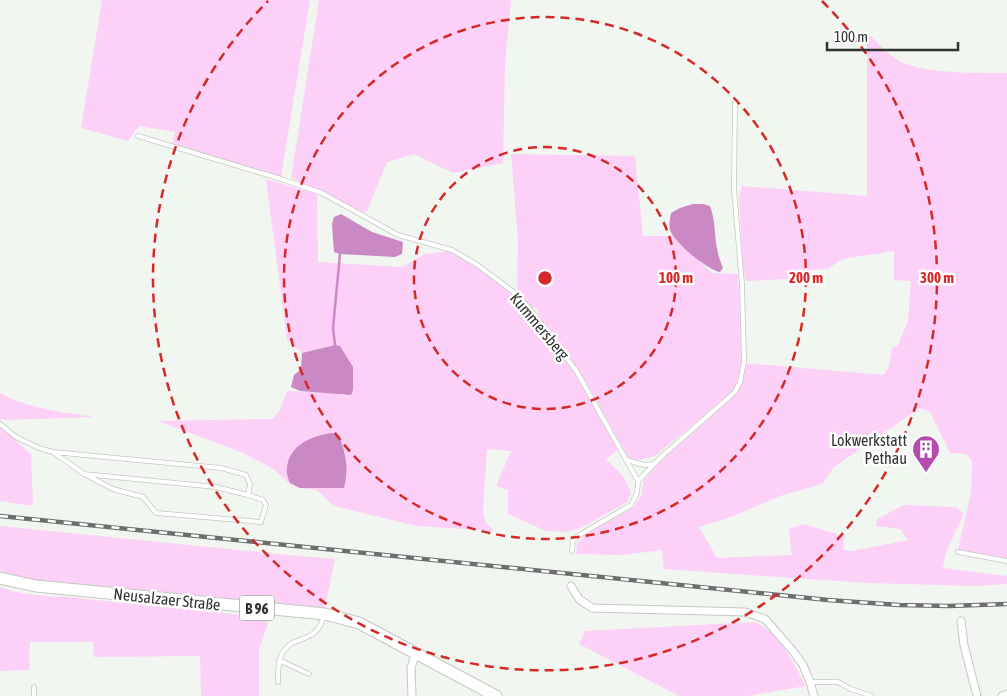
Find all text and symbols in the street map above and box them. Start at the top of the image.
scale bar [827,20,958,52]
text: 100 m [834,28,868,45]
centre of rings [536,269,554,287]
text: 100 m [659,269,693,286]
text: 200 m [789,269,823,286]
text: 300 m [920,269,954,286]
street label: Kummersberg [506,289,573,364]
place label: Lokwerkstatt Pethau [831,431,907,467]
building icon: Lokwerkstatt Pethau [911,434,941,473]
street label: Neusalzaer Straße [113,584,221,614]
road number: B 96 [240,596,274,620]

